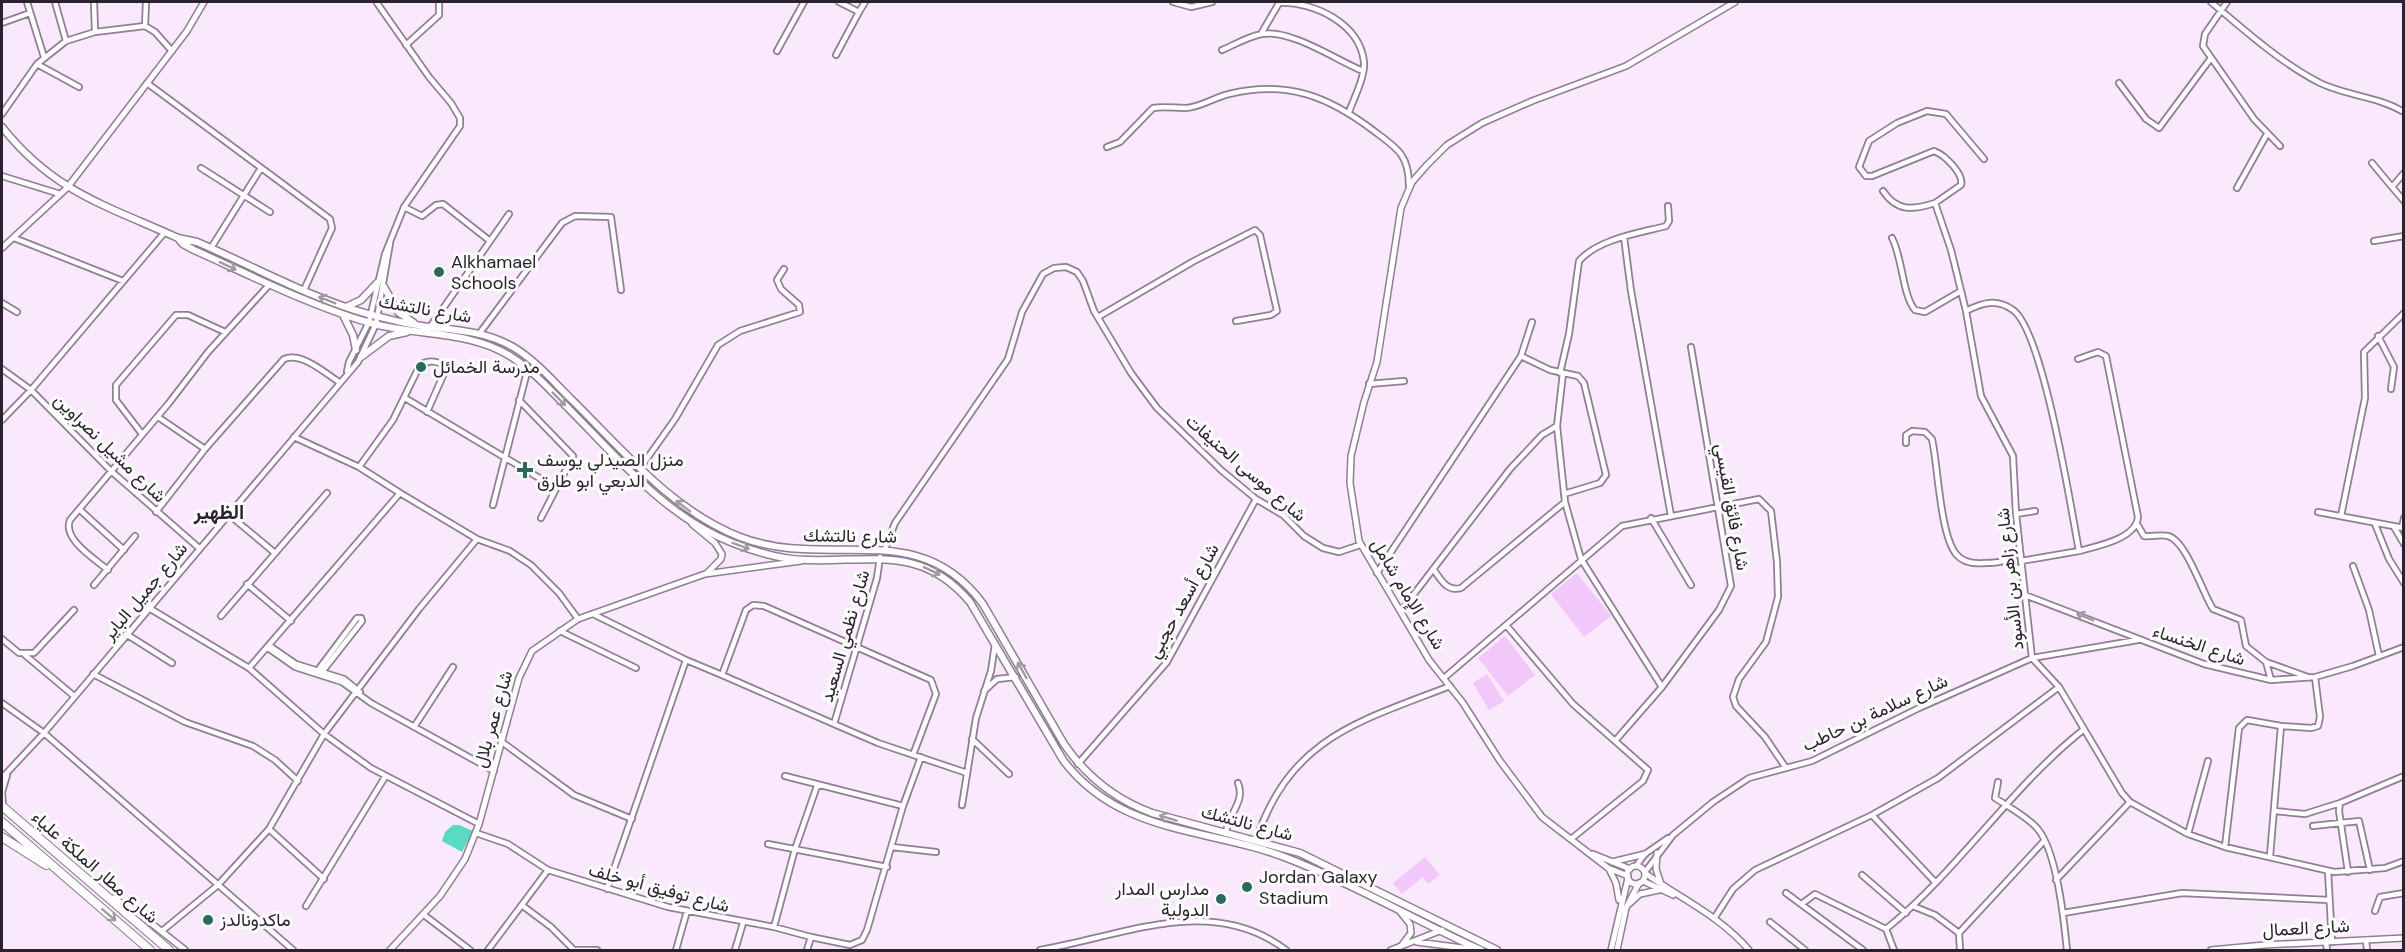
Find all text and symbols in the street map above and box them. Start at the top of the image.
place label: Alkhamael Schools [451,250,536,295]
one-way arrow [219,260,237,272]
marker: Alkhamael Schools [432,265,446,279]
street label: شارع نالتشك [377,289,473,329]
one-way arrow [319,294,337,305]
place label: مدرسة الخمائل [433,355,539,379]
marker: مدرسة الخمائل [414,360,428,374]
street label: شارع مشيل نصراوين [49,388,171,508]
one-way arrow [551,391,566,406]
street label: شارع موسى الحنيفات [1180,409,1312,527]
street label: شارع فائق القيسي [1706,442,1755,573]
place label: منزل الصيدلي يوسف الدبعي ابو طارق [537,448,683,496]
marker: منزل الصيدلي يوسف الدبعي ابو طارق [518,463,532,477]
district label: الظهير [193,499,244,525]
one-way arrow [676,500,692,513]
street label: شارع زاهر بن الأسود [1991,507,2029,651]
street label: شارع نالتشك [803,523,897,549]
street label: شارع الإمام شامل [1365,534,1451,654]
street label: شارع جميل الباير [96,537,193,646]
street label: شارع أسعد حجبي [1141,539,1227,664]
one-way arrow [731,541,750,552]
one-way arrow [923,565,941,577]
street label: شارع نظمي السعيد [815,567,878,706]
one-way arrow [2076,611,2094,622]
street label: شارع الخنساء [2150,619,2248,671]
one-way arrow [1016,662,1028,679]
street label: شارع عمر بلال [468,668,518,770]
street label: شارع سلامة بن حاطب [1798,669,1952,757]
street label: شارع نالتشك [1198,799,1296,847]
street label: شارع مطار الملكة علياء [26,805,164,929]
one-way arrow [1159,812,1178,823]
street label: شارع توفيق أبو خلف [586,858,732,918]
place label: Jordan Galaxy Stadium [1259,865,1377,910]
place label: مدارس المدار الدولية [1114,877,1209,922]
marker: Jordan Galaxy Stadium [1240,880,1254,894]
marker: مدارس المدار الدولية [1214,892,1228,906]
one-way arrow [102,908,117,922]
place label: ماكدونالدز [219,908,291,932]
marker: ماكدونالدز [201,913,215,927]
street label: شارع العمال [2262,914,2350,942]

